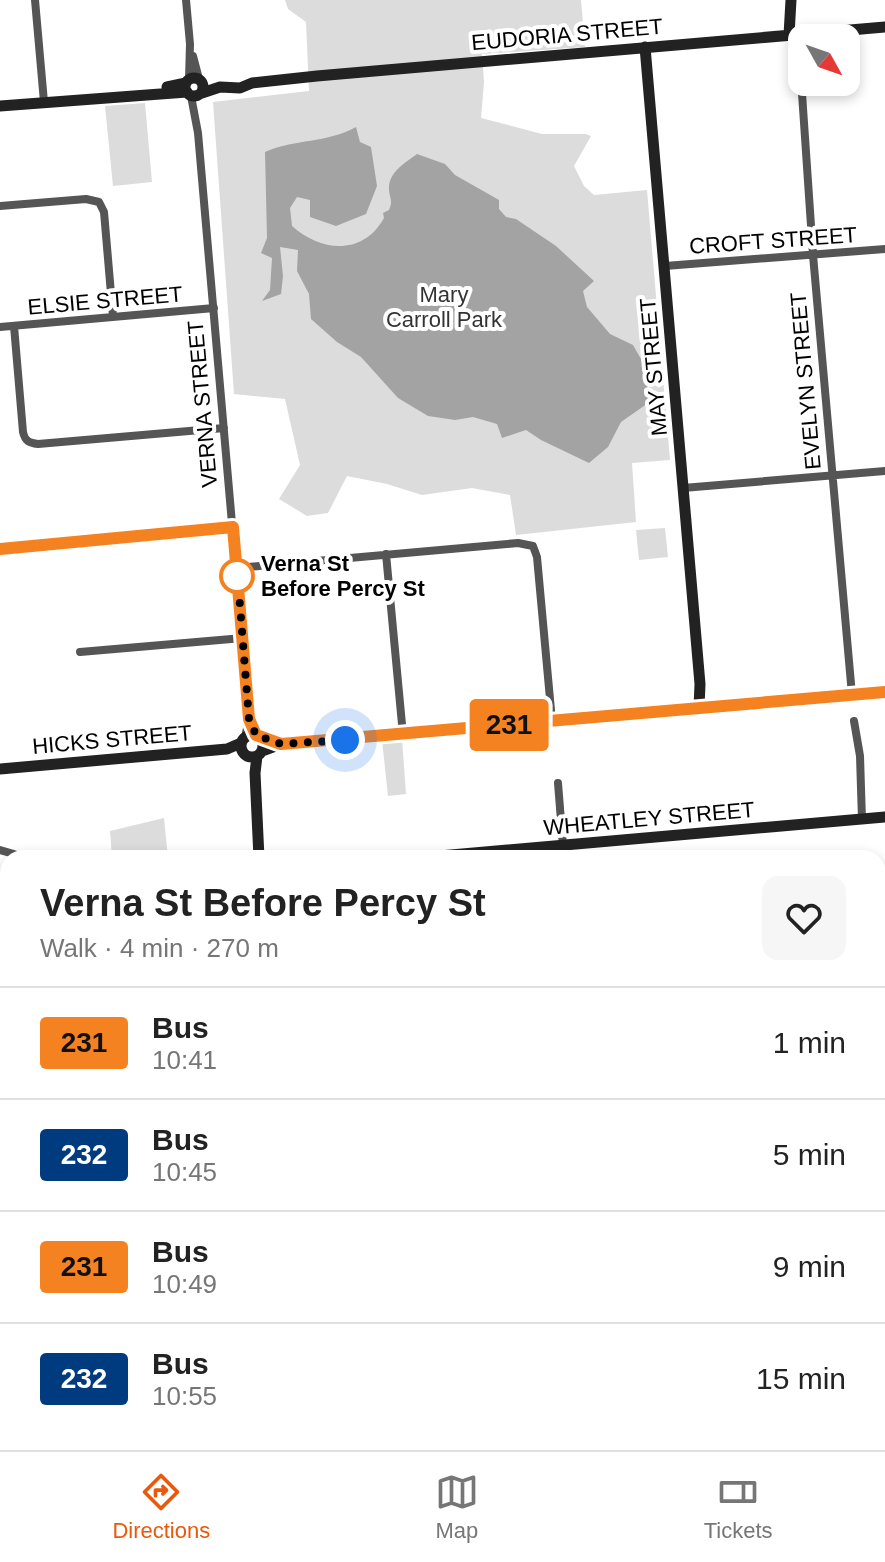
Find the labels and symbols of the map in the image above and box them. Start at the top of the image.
street label: EUDORIA STREET [470,14,664,55]
north arrow [788,24,860,96]
street label: CROFT STREET [688,222,858,259]
street label: ELSIE STREET [27,281,183,320]
park label: Mary Carroll Park [386,282,503,332]
street label: EVELYN STREET [785,291,826,471]
street label: MAY STREET [635,297,672,437]
street label: VERNA STREET [183,319,222,488]
place label: Verna St Before Percy St [261,551,426,601]
marker: Verna St Before Percy St [220,559,254,593]
line badge: 231 [463,699,555,751]
street label: HICKS STREET [31,720,193,759]
your location [325,720,365,760]
street label: WHEATLEY STREET [542,797,756,840]

